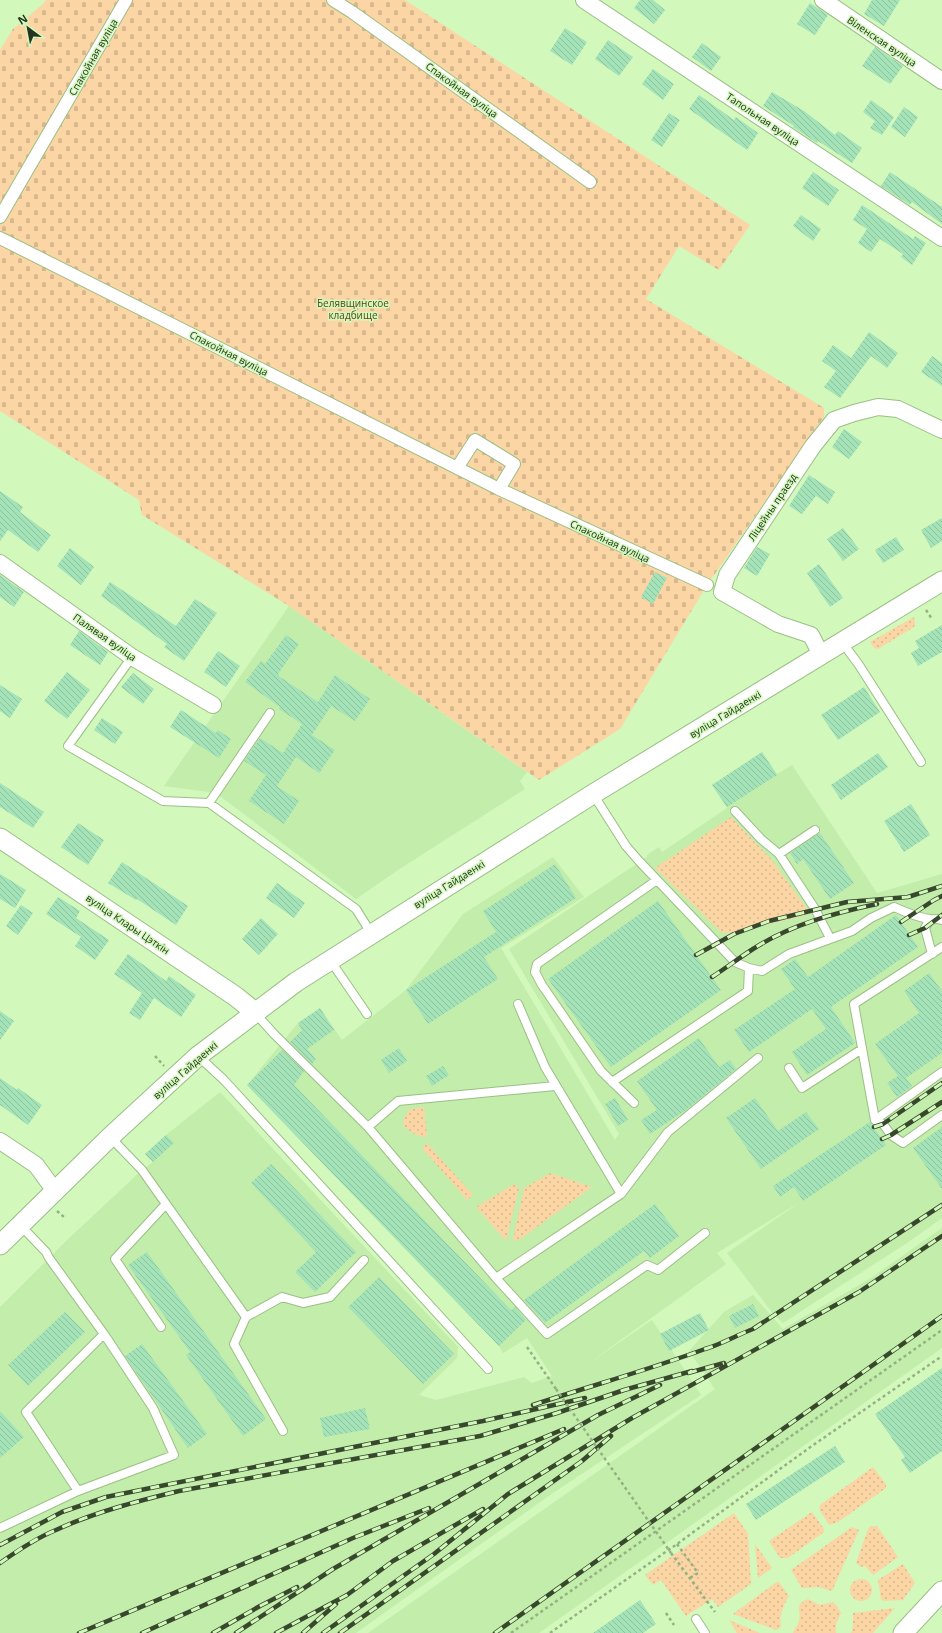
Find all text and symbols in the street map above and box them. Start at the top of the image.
north arrow [8,8,48,48]
text: N [15,10,30,28]
street label: Віленская вуліца [844,13,920,69]
street label: Спакойная вуліца [65,16,121,98]
street label: Спакойная вуліца [423,59,501,121]
street label: Тапольная вуліца [724,89,802,149]
park label: Белявщинское кладбище [317,296,389,322]
street label: Спакойная вуліца [187,327,271,379]
street label: Ліцейны праезд [744,470,800,543]
street label: Спакойная вуліца [568,516,652,566]
street label: Палявая вуліца [71,610,139,664]
street label: вуліца Гайдаенкі [686,687,764,741]
street label: вуліца Гайдаенкі [411,856,487,912]
street label: вуліца Клары Цэткін [83,891,173,957]
street label: вуліца Гайдаенкі [150,1038,220,1102]

